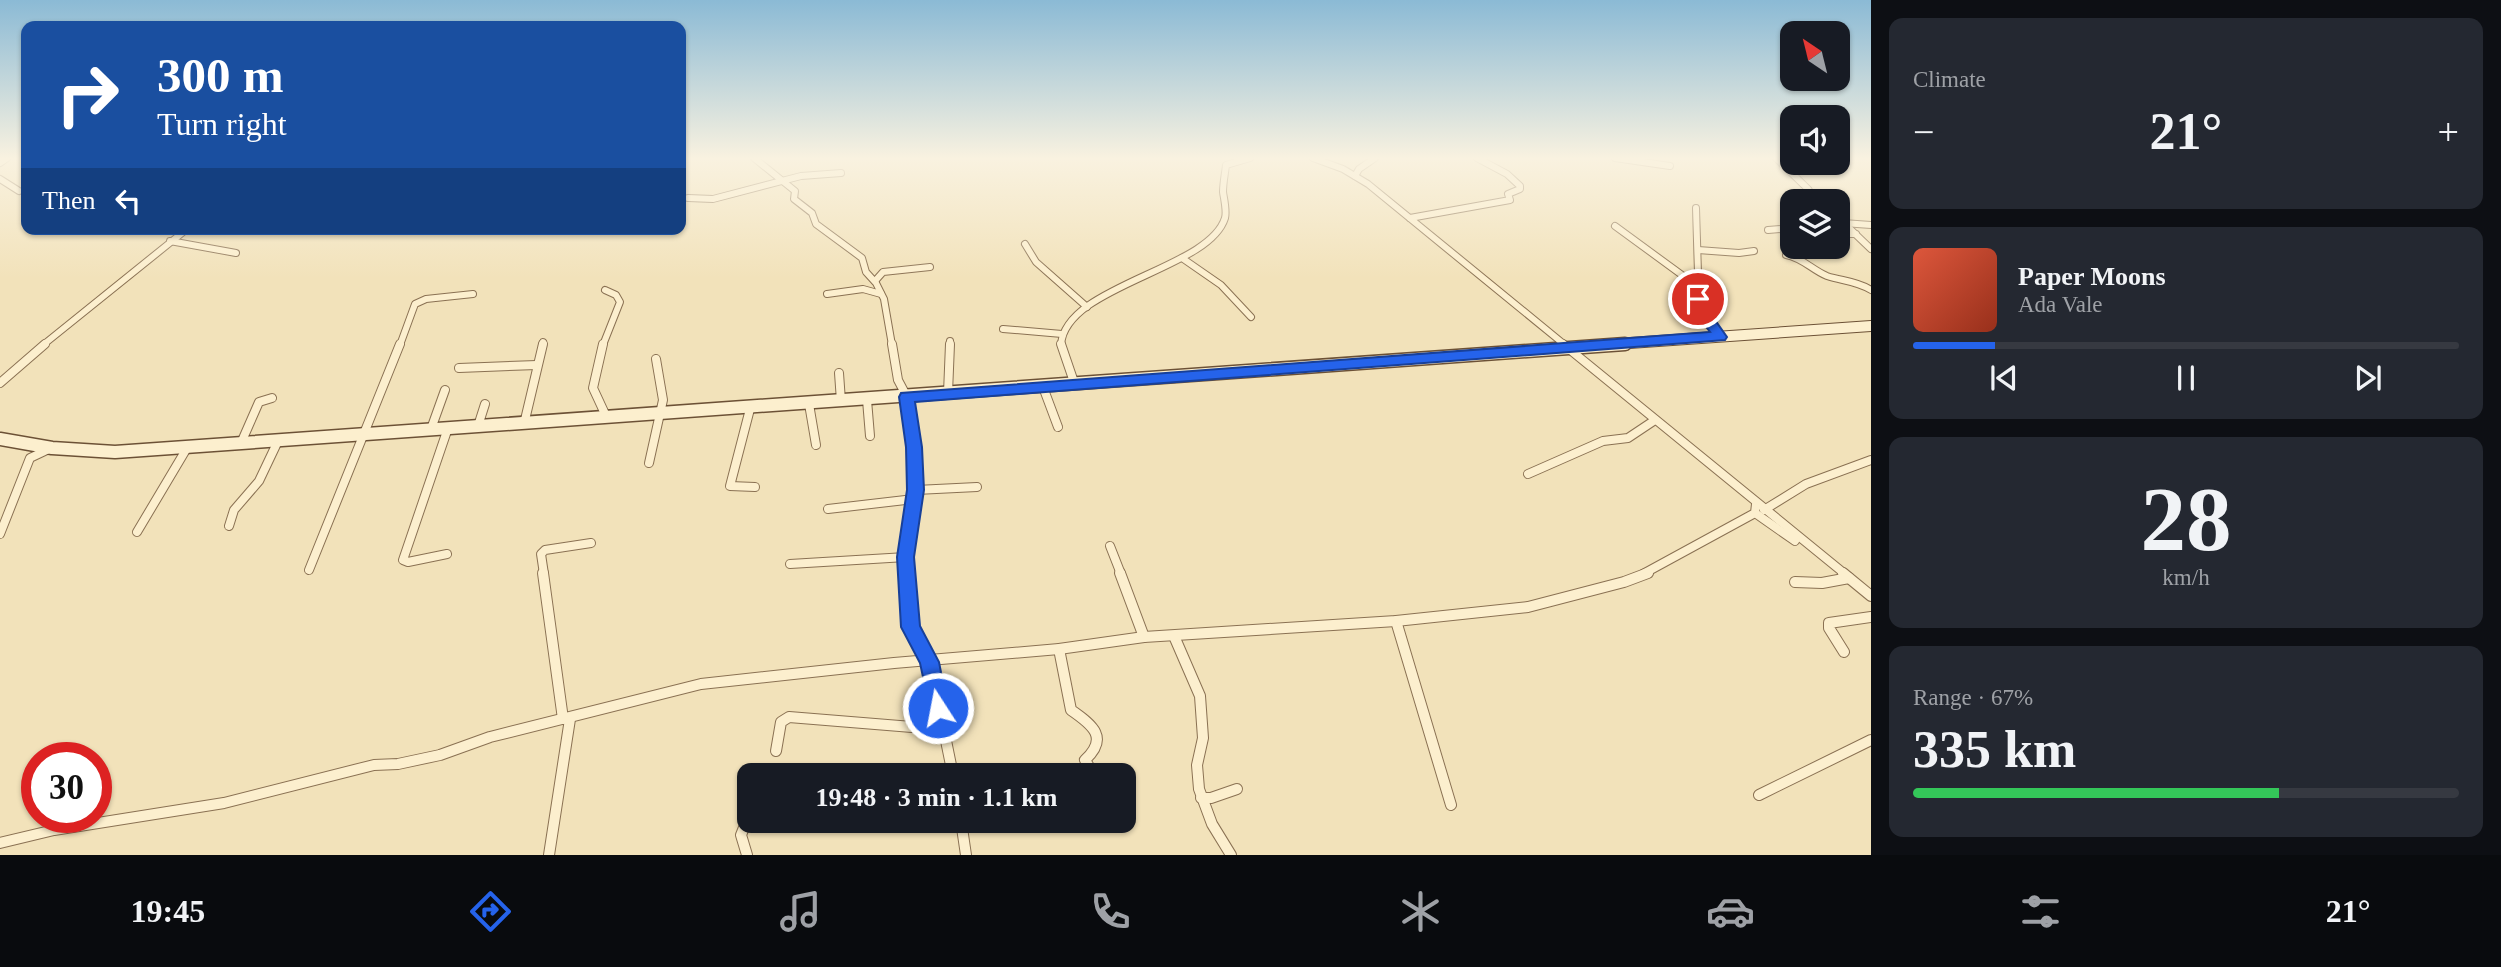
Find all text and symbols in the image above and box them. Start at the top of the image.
north arrow [1780,21,1850,91]
map controls [1780,21,1850,259]
text: 300 m [157,48,284,103]
icon: right [42,49,133,140]
text: Climate [1913,67,1986,92]
text: 21° [2150,103,2222,160]
button: sound [1780,105,1850,175]
text: Turn right [157,106,287,142]
text: − [1913,111,1934,153]
text: + [2438,111,2459,153]
icon: left [109,182,147,220]
text: Then [42,186,95,215]
button: layers [1780,189,1850,259]
text: Paper Moons [2018,262,2166,291]
pin [1668,269,1728,329]
icon: arrive [1679,280,1717,318]
text: Ada Vale [2018,292,2103,317]
icon: previous [1985,359,2023,397]
icon: pause [2167,359,2205,397]
icon: next [2349,359,2387,397]
text: 28 [2141,469,2232,570]
text: km/h [2162,565,2210,590]
position arrow [901,671,975,745]
text: Range · 67% [1913,685,2033,710]
text: 335 km [1913,721,2076,778]
speed limit sign: 30 [21,742,112,833]
text: 19:48 · 3 min · 1.1 km [816,783,1057,812]
icon: directions [466,887,515,936]
icon: music [776,887,825,936]
icon: phone [1086,887,1135,936]
icon: climate [1396,887,1445,936]
icon: car [1706,887,1755,936]
icon: filters [2016,887,2065,936]
text: 19:45 [130,893,205,929]
text: 21° [2326,893,2370,929]

